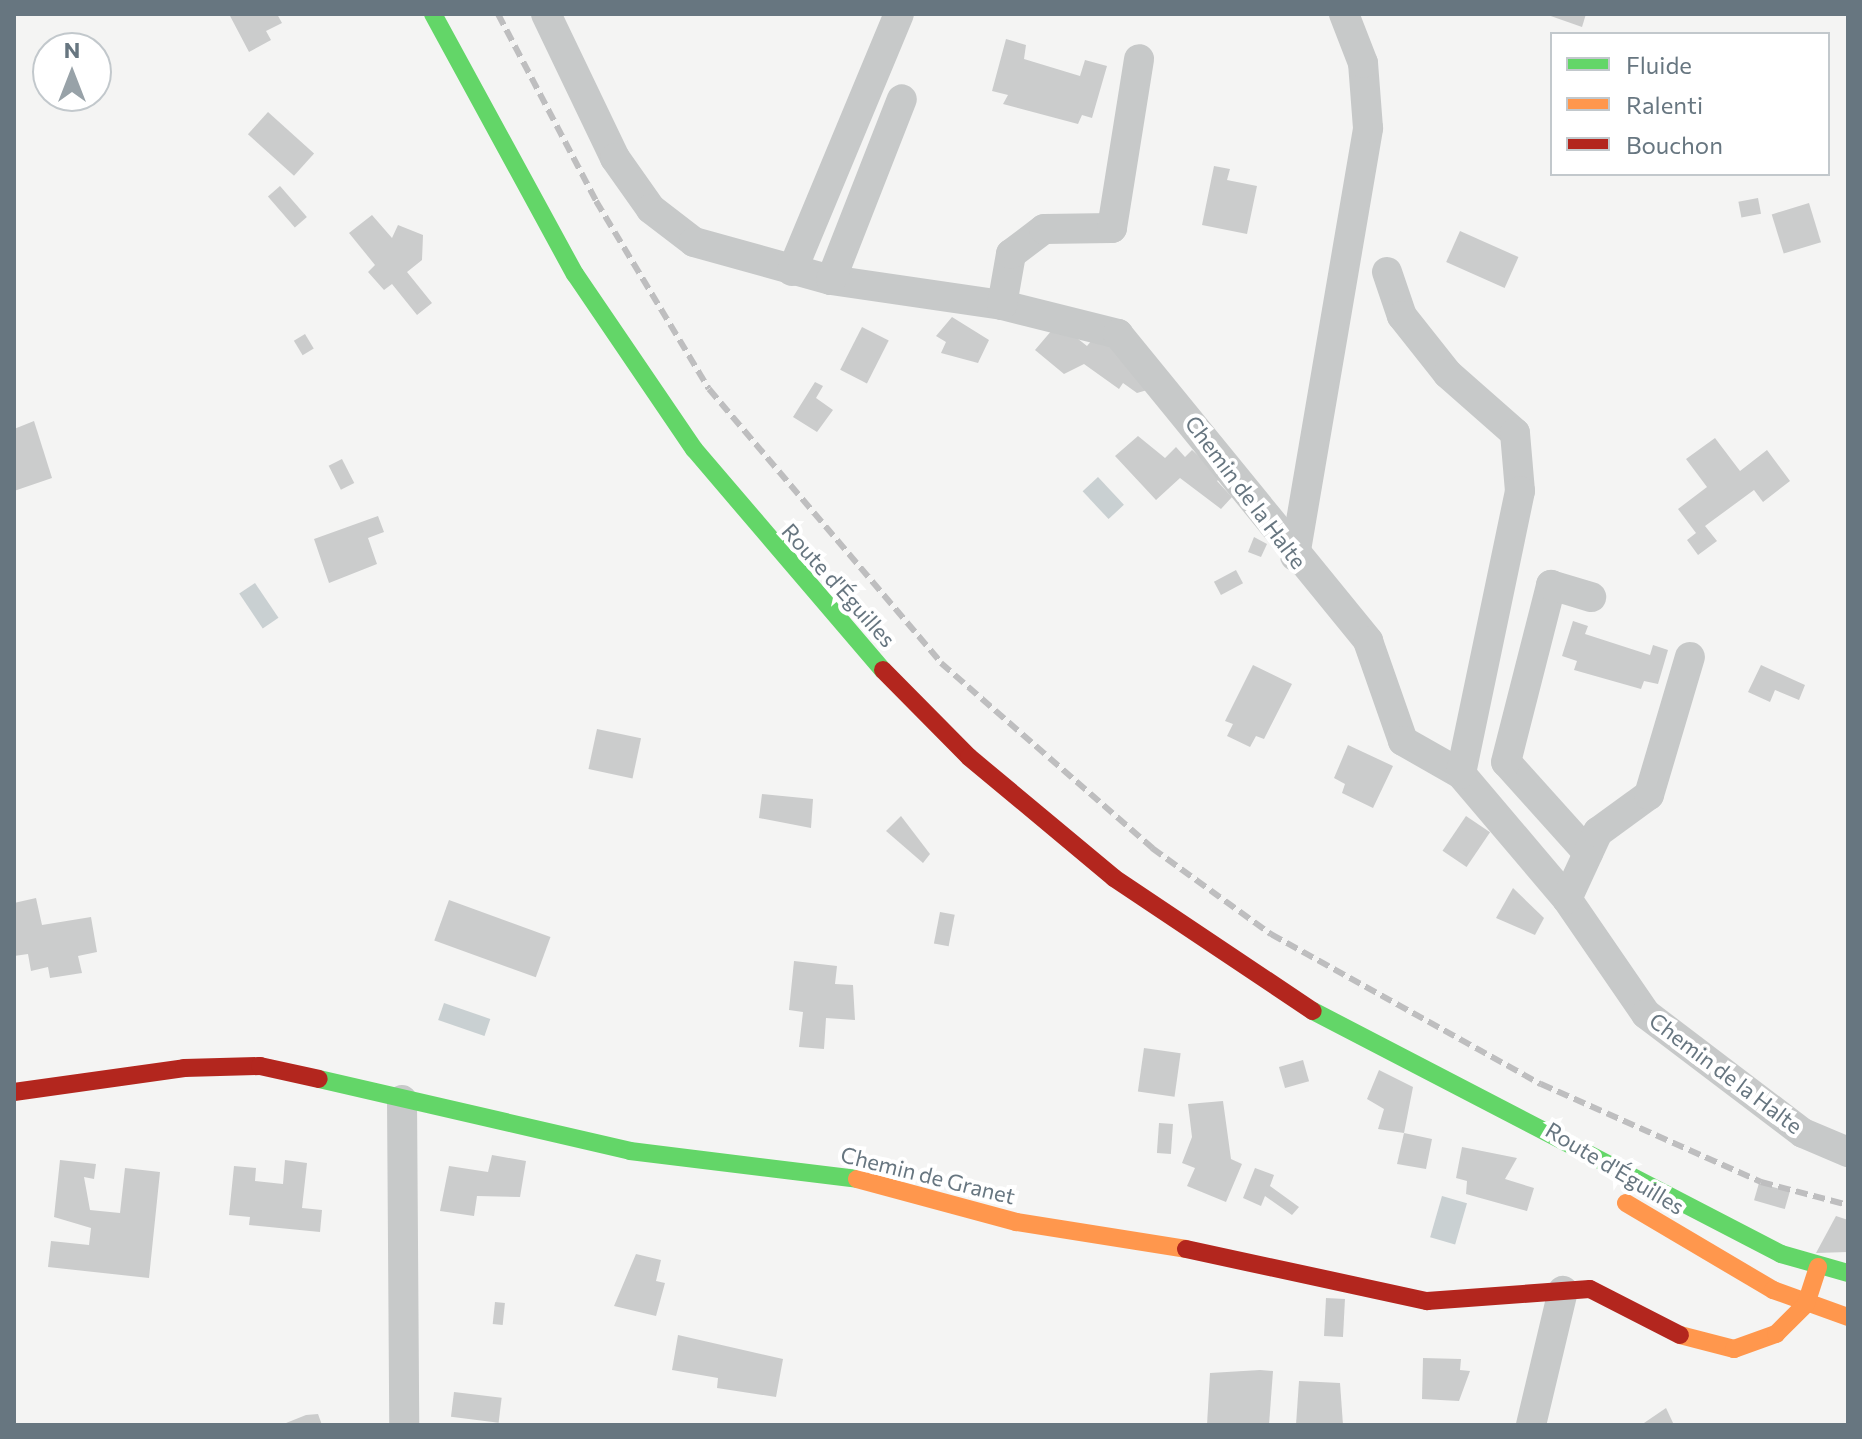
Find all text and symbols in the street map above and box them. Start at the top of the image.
north arrow [32,32,112,112]
legend [1550,32,1830,176]
text: N [64,36,80,63]
text: Fluide [1626,50,1692,79]
text: Ralenti [1626,90,1703,119]
text: Bouchon [1626,130,1723,159]
street label: Chemin de la Halte [1180,410,1312,574]
street label: Route d'Éguilles [777,518,901,652]
street label: Chemin de la Halte [1644,1007,1808,1139]
street label: Route d'Éguilles [1541,1116,1689,1220]
street label: Chemin de Granet [838,1141,1018,1209]

